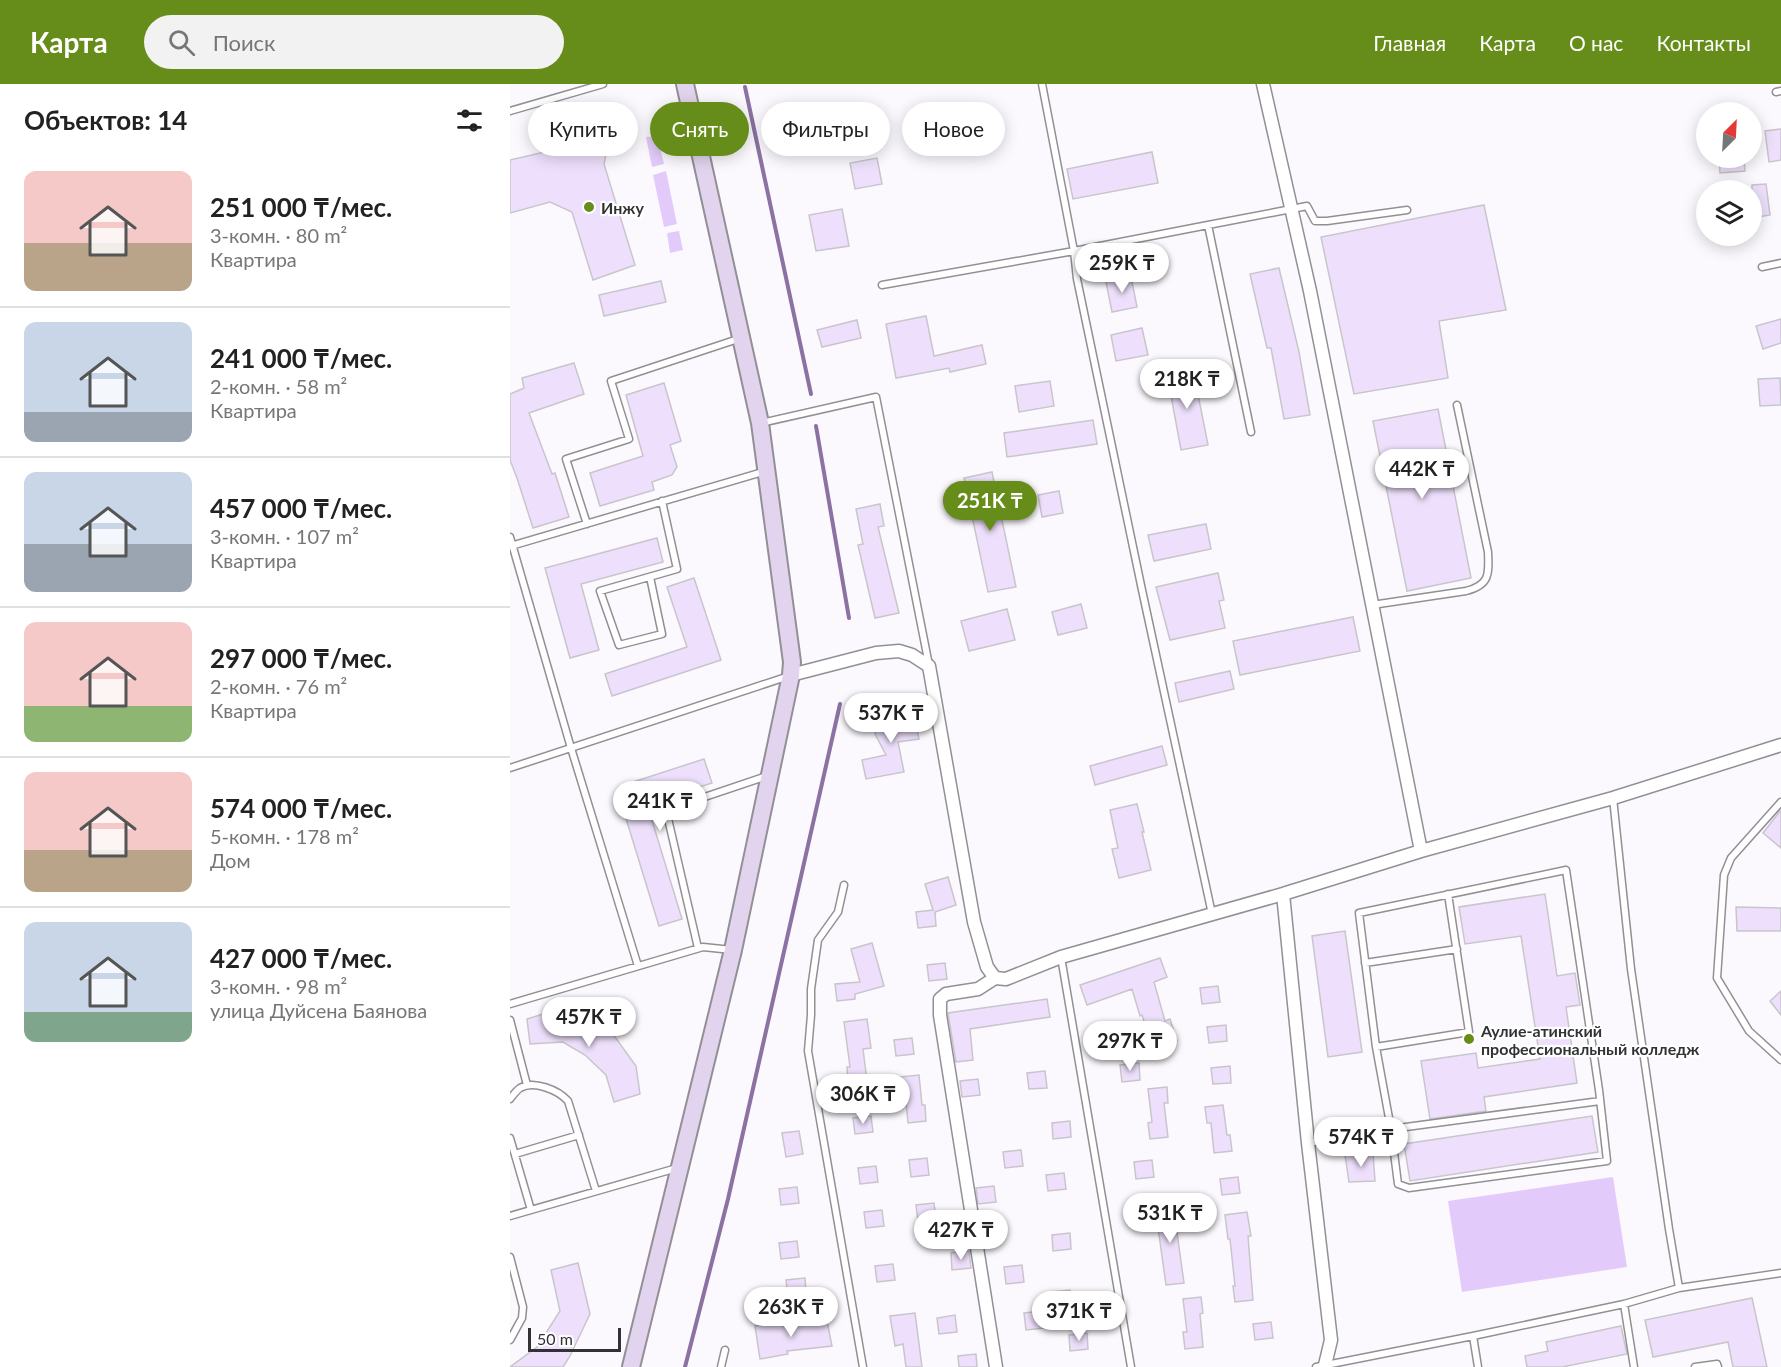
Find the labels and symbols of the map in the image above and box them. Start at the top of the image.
north arrow [1696,102,1762,168]
place label: Инжу [601,198,644,217]
marker: Инжу [582,200,596,214]
pin: 259K ₸ [1073,243,1171,294]
pin: 218K ₸ [1138,359,1236,410]
pin: 442K ₸ [1373,449,1471,500]
pin: 251K ₸ [941,481,1039,532]
pin: 537K ₸ [842,693,940,744]
pin: 241K ₸ [611,781,709,832]
pin: 457K ₸ [540,997,638,1048]
pin: 297K ₸ [1081,1021,1179,1072]
place label: Аулие-атинский профессиональный колледж [1480,1021,1699,1058]
marker: Аулие-атинский профессиональный колледж [1462,1032,1476,1046]
pin: 306K ₸ [814,1074,912,1125]
pin: 574K ₸ [1312,1117,1410,1168]
pin: 531K ₸ [1121,1193,1219,1244]
pin: 427K ₸ [912,1210,1010,1261]
pin: 263K ₸ [742,1287,840,1338]
pin: 371K ₸ [1030,1291,1128,1342]
scale bar [528,1325,621,1352]

